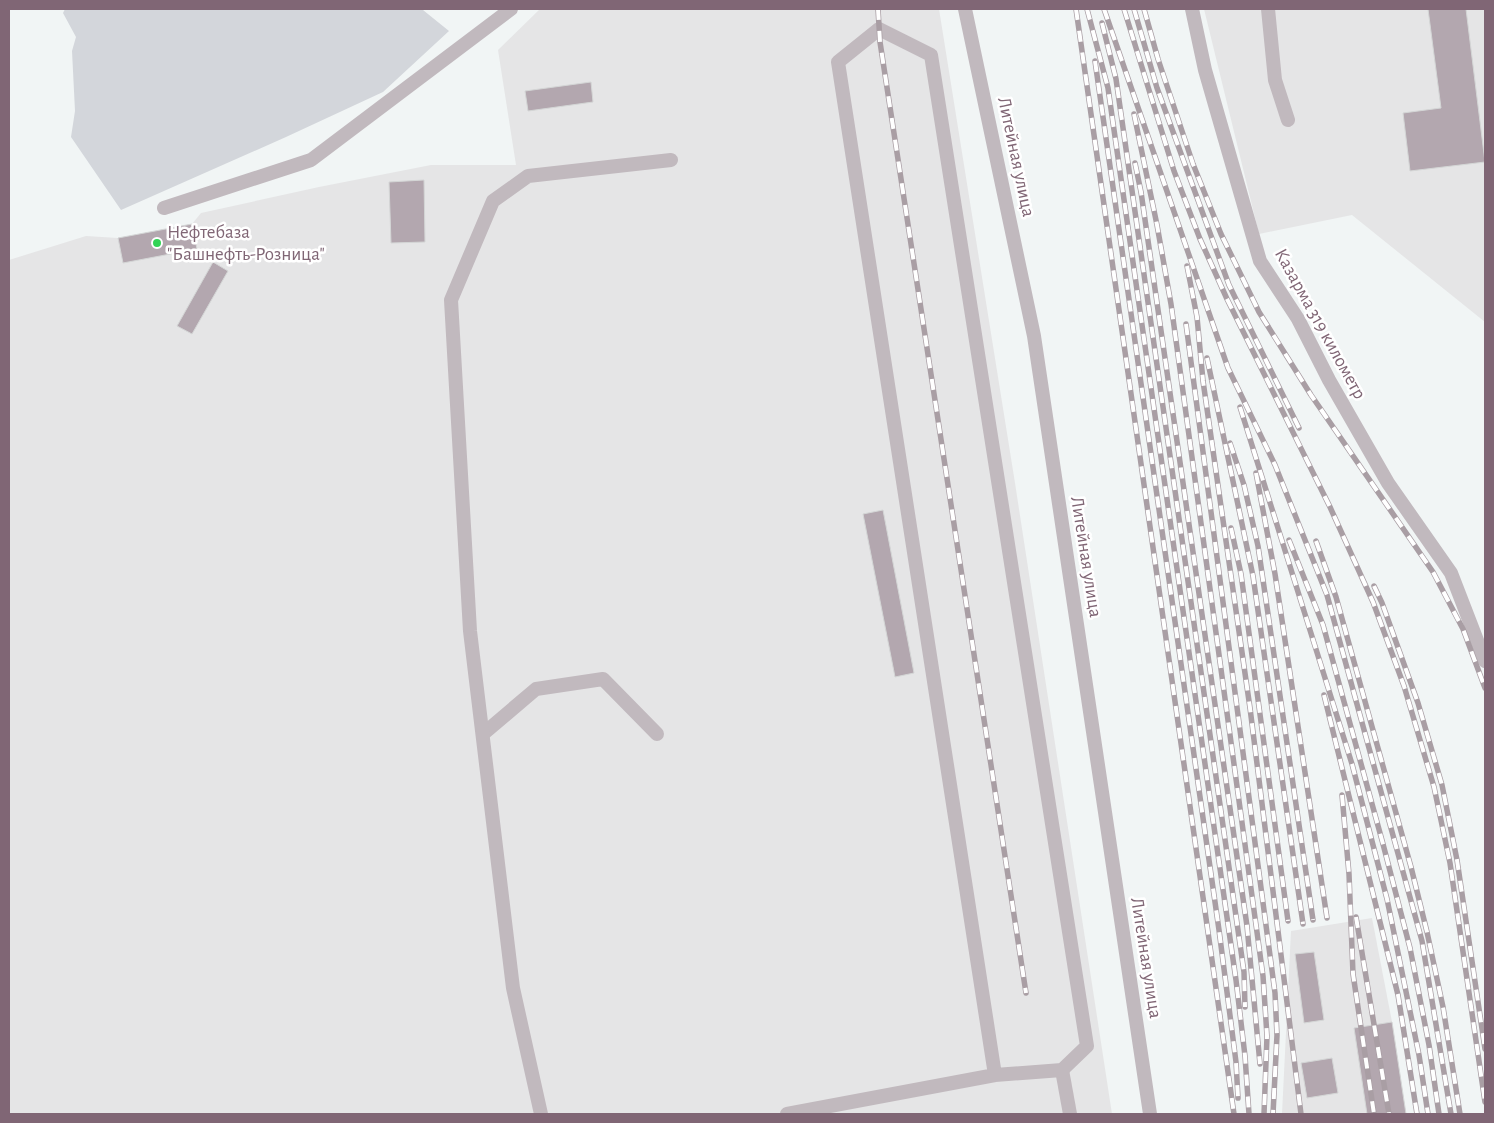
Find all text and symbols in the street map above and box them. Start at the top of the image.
street label: Литейная улица [994,95,1038,219]
place label: Нефтебаза "Башнефть-Розница" [167,223,325,264]
marker: Нефтебаза "Башнефть-Розница" [151,237,163,249]
street label: Казарма 319 километр [1271,246,1369,402]
street label: Литейная улица [1067,495,1105,619]
street label: Литейная улица [1127,896,1165,1020]

